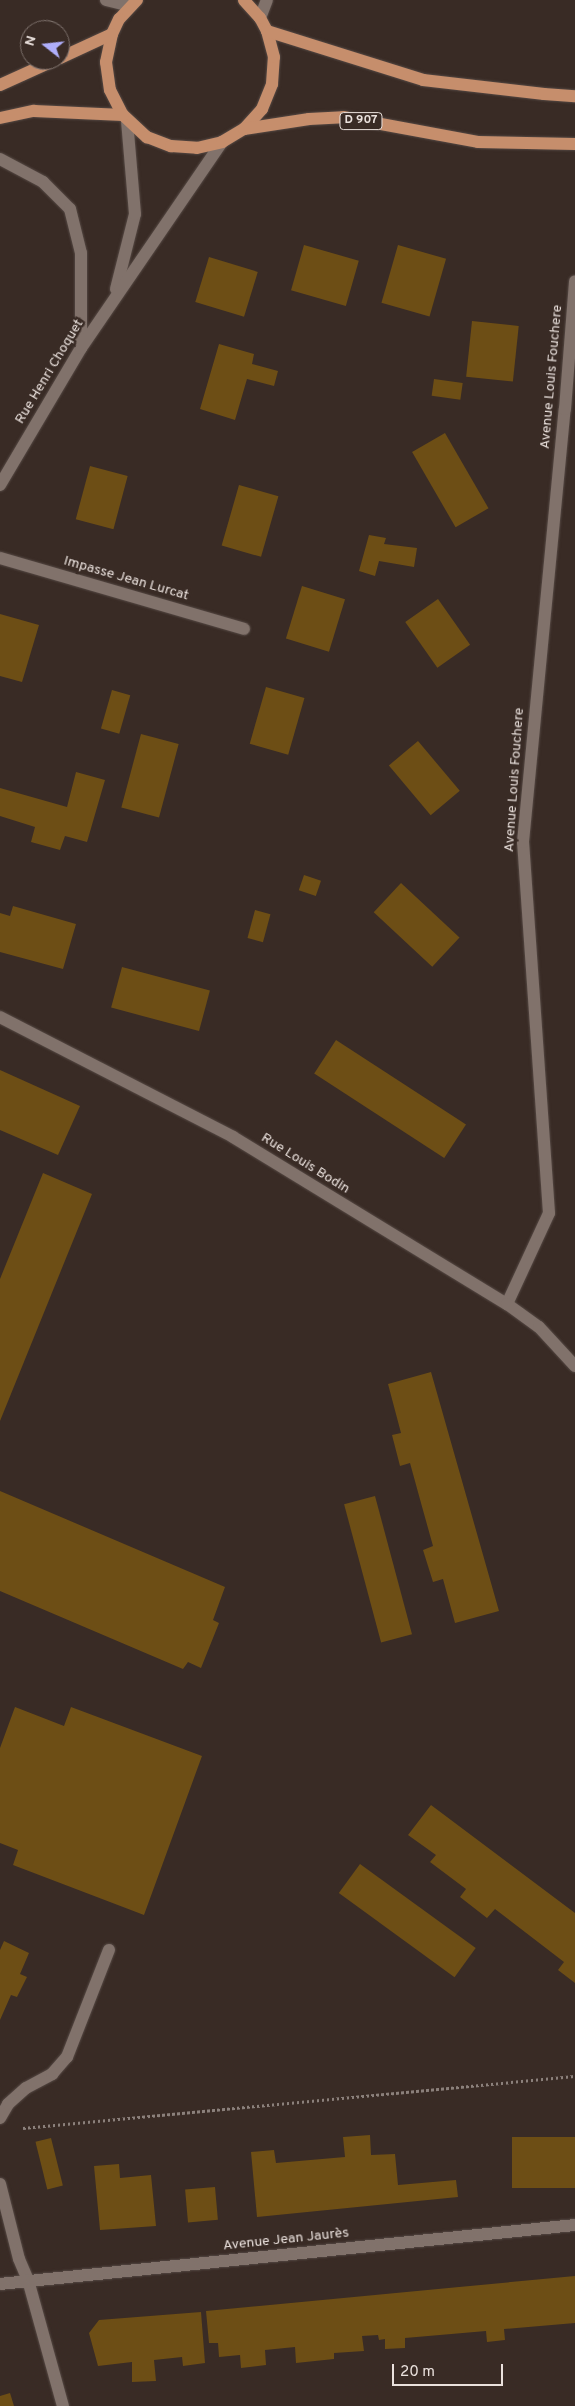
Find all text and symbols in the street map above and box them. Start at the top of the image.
north arrow [20,20,70,70]
text: N [22,34,41,48]
road number: D 907 [338,112,384,130]
street label: Avenue Louis Fouchere [537,304,567,450]
street label: Rue Henri Choquet [12,317,88,427]
street label: Impasse Jean Lurcat [62,553,190,605]
street label: Avenue Louis Fouchere [502,707,528,853]
street label: Rue Louis Bodin [258,1130,352,1198]
street label: Avenue Jean Jaurès [222,2225,350,2255]
scale bar [395,2354,506,2386]
text: 20 m [400,2363,435,2382]

